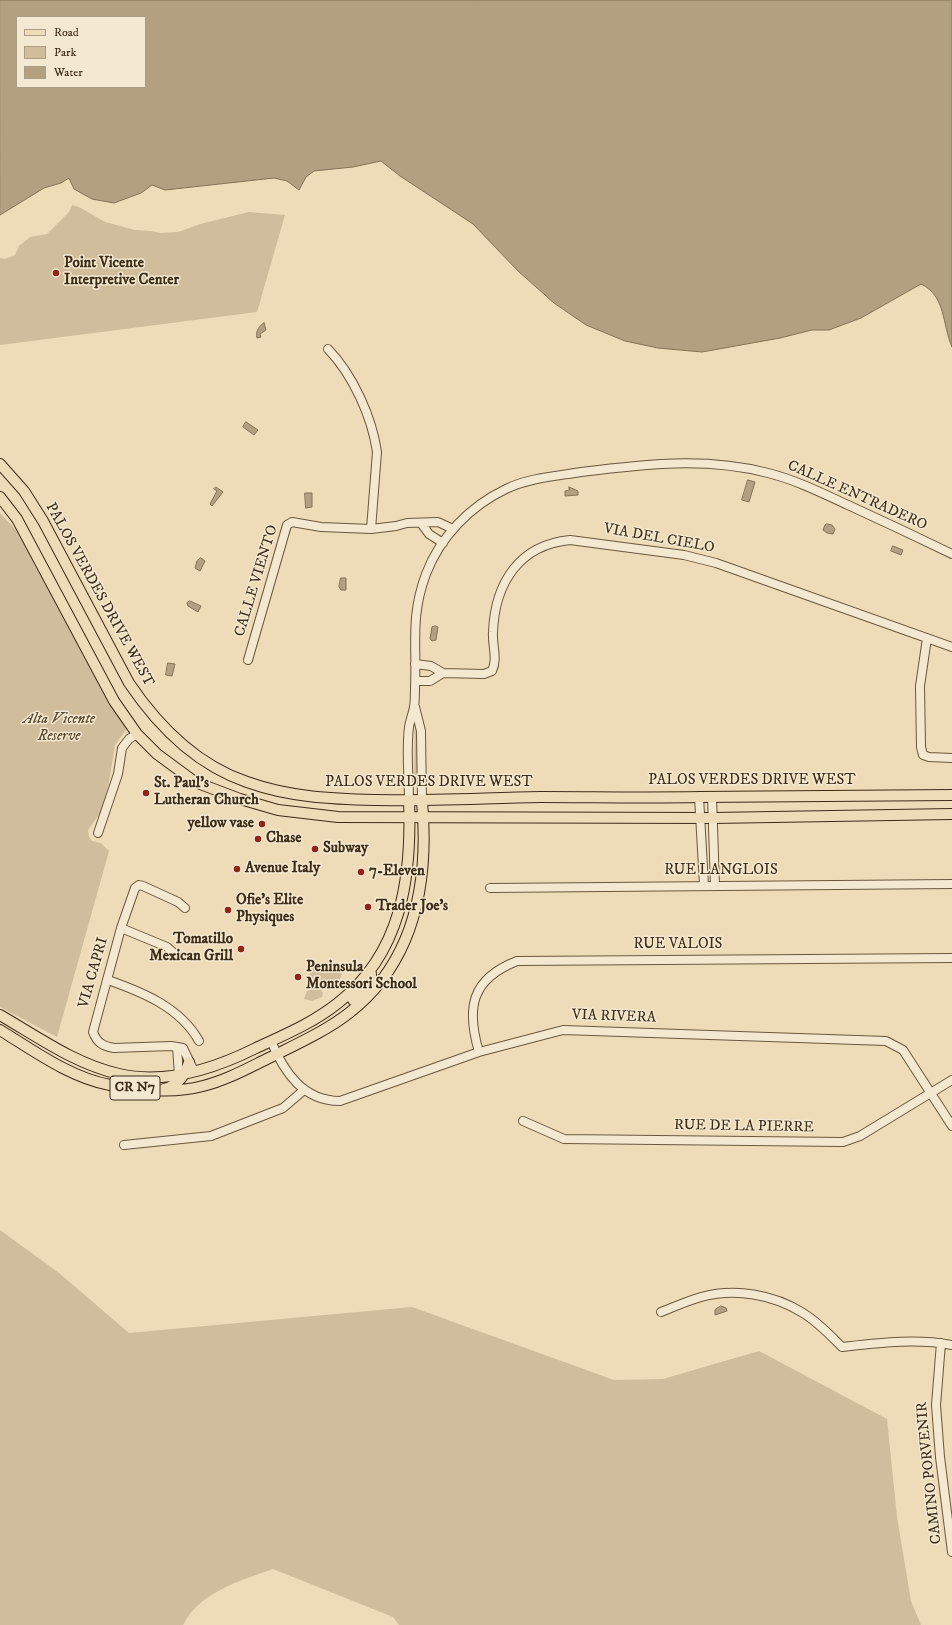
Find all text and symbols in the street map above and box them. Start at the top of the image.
legend [16,16,146,88]
text: Road [54,25,79,40]
text: Park [54,45,76,60]
text: Water [54,65,83,80]
place label: Point Vicente Interpretive Center [64,255,179,290]
marker: Point Vicente Interpretive Center [51,268,61,278]
street label: CALLE ENTRADERO [784,457,930,535]
street label: PALOS VERDES DRIVE WEST [41,500,157,690]
street label: VIA DEL CIELO [602,520,716,558]
street label: CALLE VIENTO [231,523,283,639]
park label: Alta Vicente Reserve [23,711,95,746]
street label: PALOS VERDES DRIVE WEST [648,772,856,790]
street label: PALOS VERDES DRIVE WEST [325,774,533,792]
place label: St. Paul's Lutheran Church [154,775,259,810]
marker: St. Paul's Lutheran Church [141,788,151,798]
place label: yellow vase [187,815,254,833]
marker: yellow vase [257,819,267,829]
place label: Chase [266,830,301,848]
marker: Chase [253,834,263,844]
place label: Subway [323,840,368,858]
marker: Subway [310,844,320,854]
place label: Avenue Italy [245,860,320,878]
street label: RUE LANGLOIS [664,862,778,880]
place label: 7-Eleven [369,863,425,881]
marker: Avenue Italy [232,864,242,874]
marker: 7-Eleven [356,867,366,877]
place label: Ofie's Elite Physiques [236,892,303,927]
place label: Trader Joe's [376,898,448,916]
marker: Trader Joe's [363,902,373,912]
marker: Ofie's Elite Physiques [223,905,233,915]
place label: Tomatillo Mexican Grill [149,931,233,966]
street label: VIA CAPRI [75,936,113,1010]
street label: RUE VALOIS [634,936,722,954]
marker: Tomatillo Mexican Grill [236,944,246,954]
place label: Peninsula Montessori School [306,959,417,994]
marker: Peninsula Montessori School [293,972,303,982]
street label: VIA RIVERA [572,1007,656,1027]
road number: CR N7 [110,1076,160,1100]
street label: RUE DE LA PIERRE [674,1117,814,1137]
street label: CAMINO PORVENIR [914,1401,946,1545]

